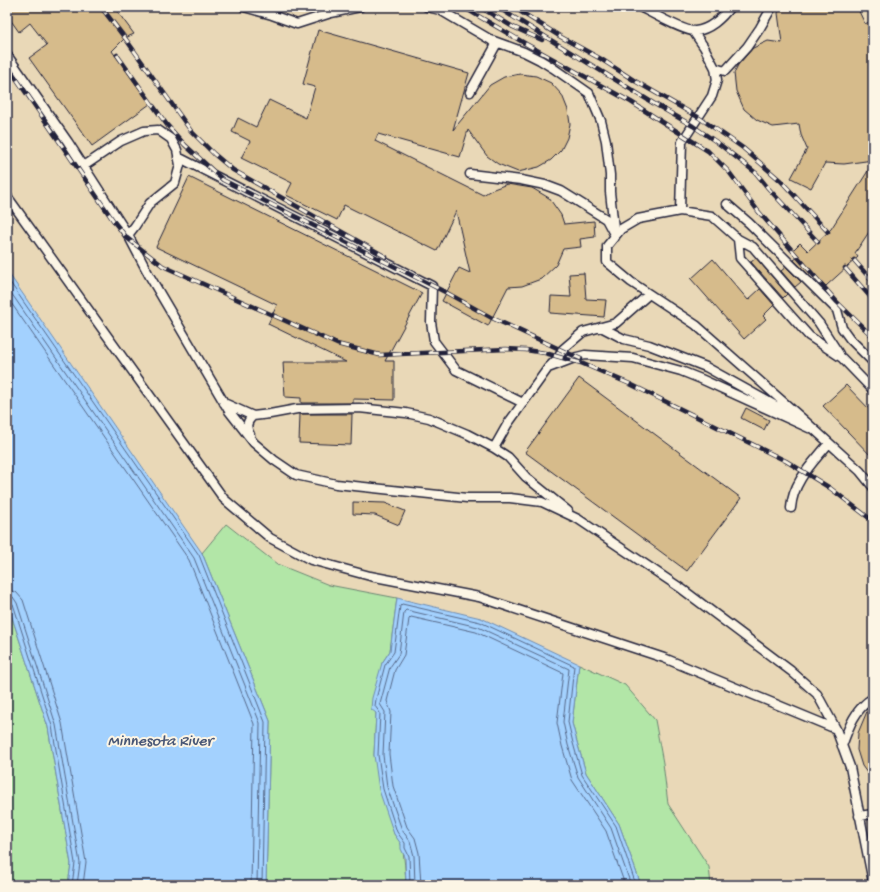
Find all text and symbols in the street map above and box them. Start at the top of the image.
water label: Minnesota River [108,733,215,752]

